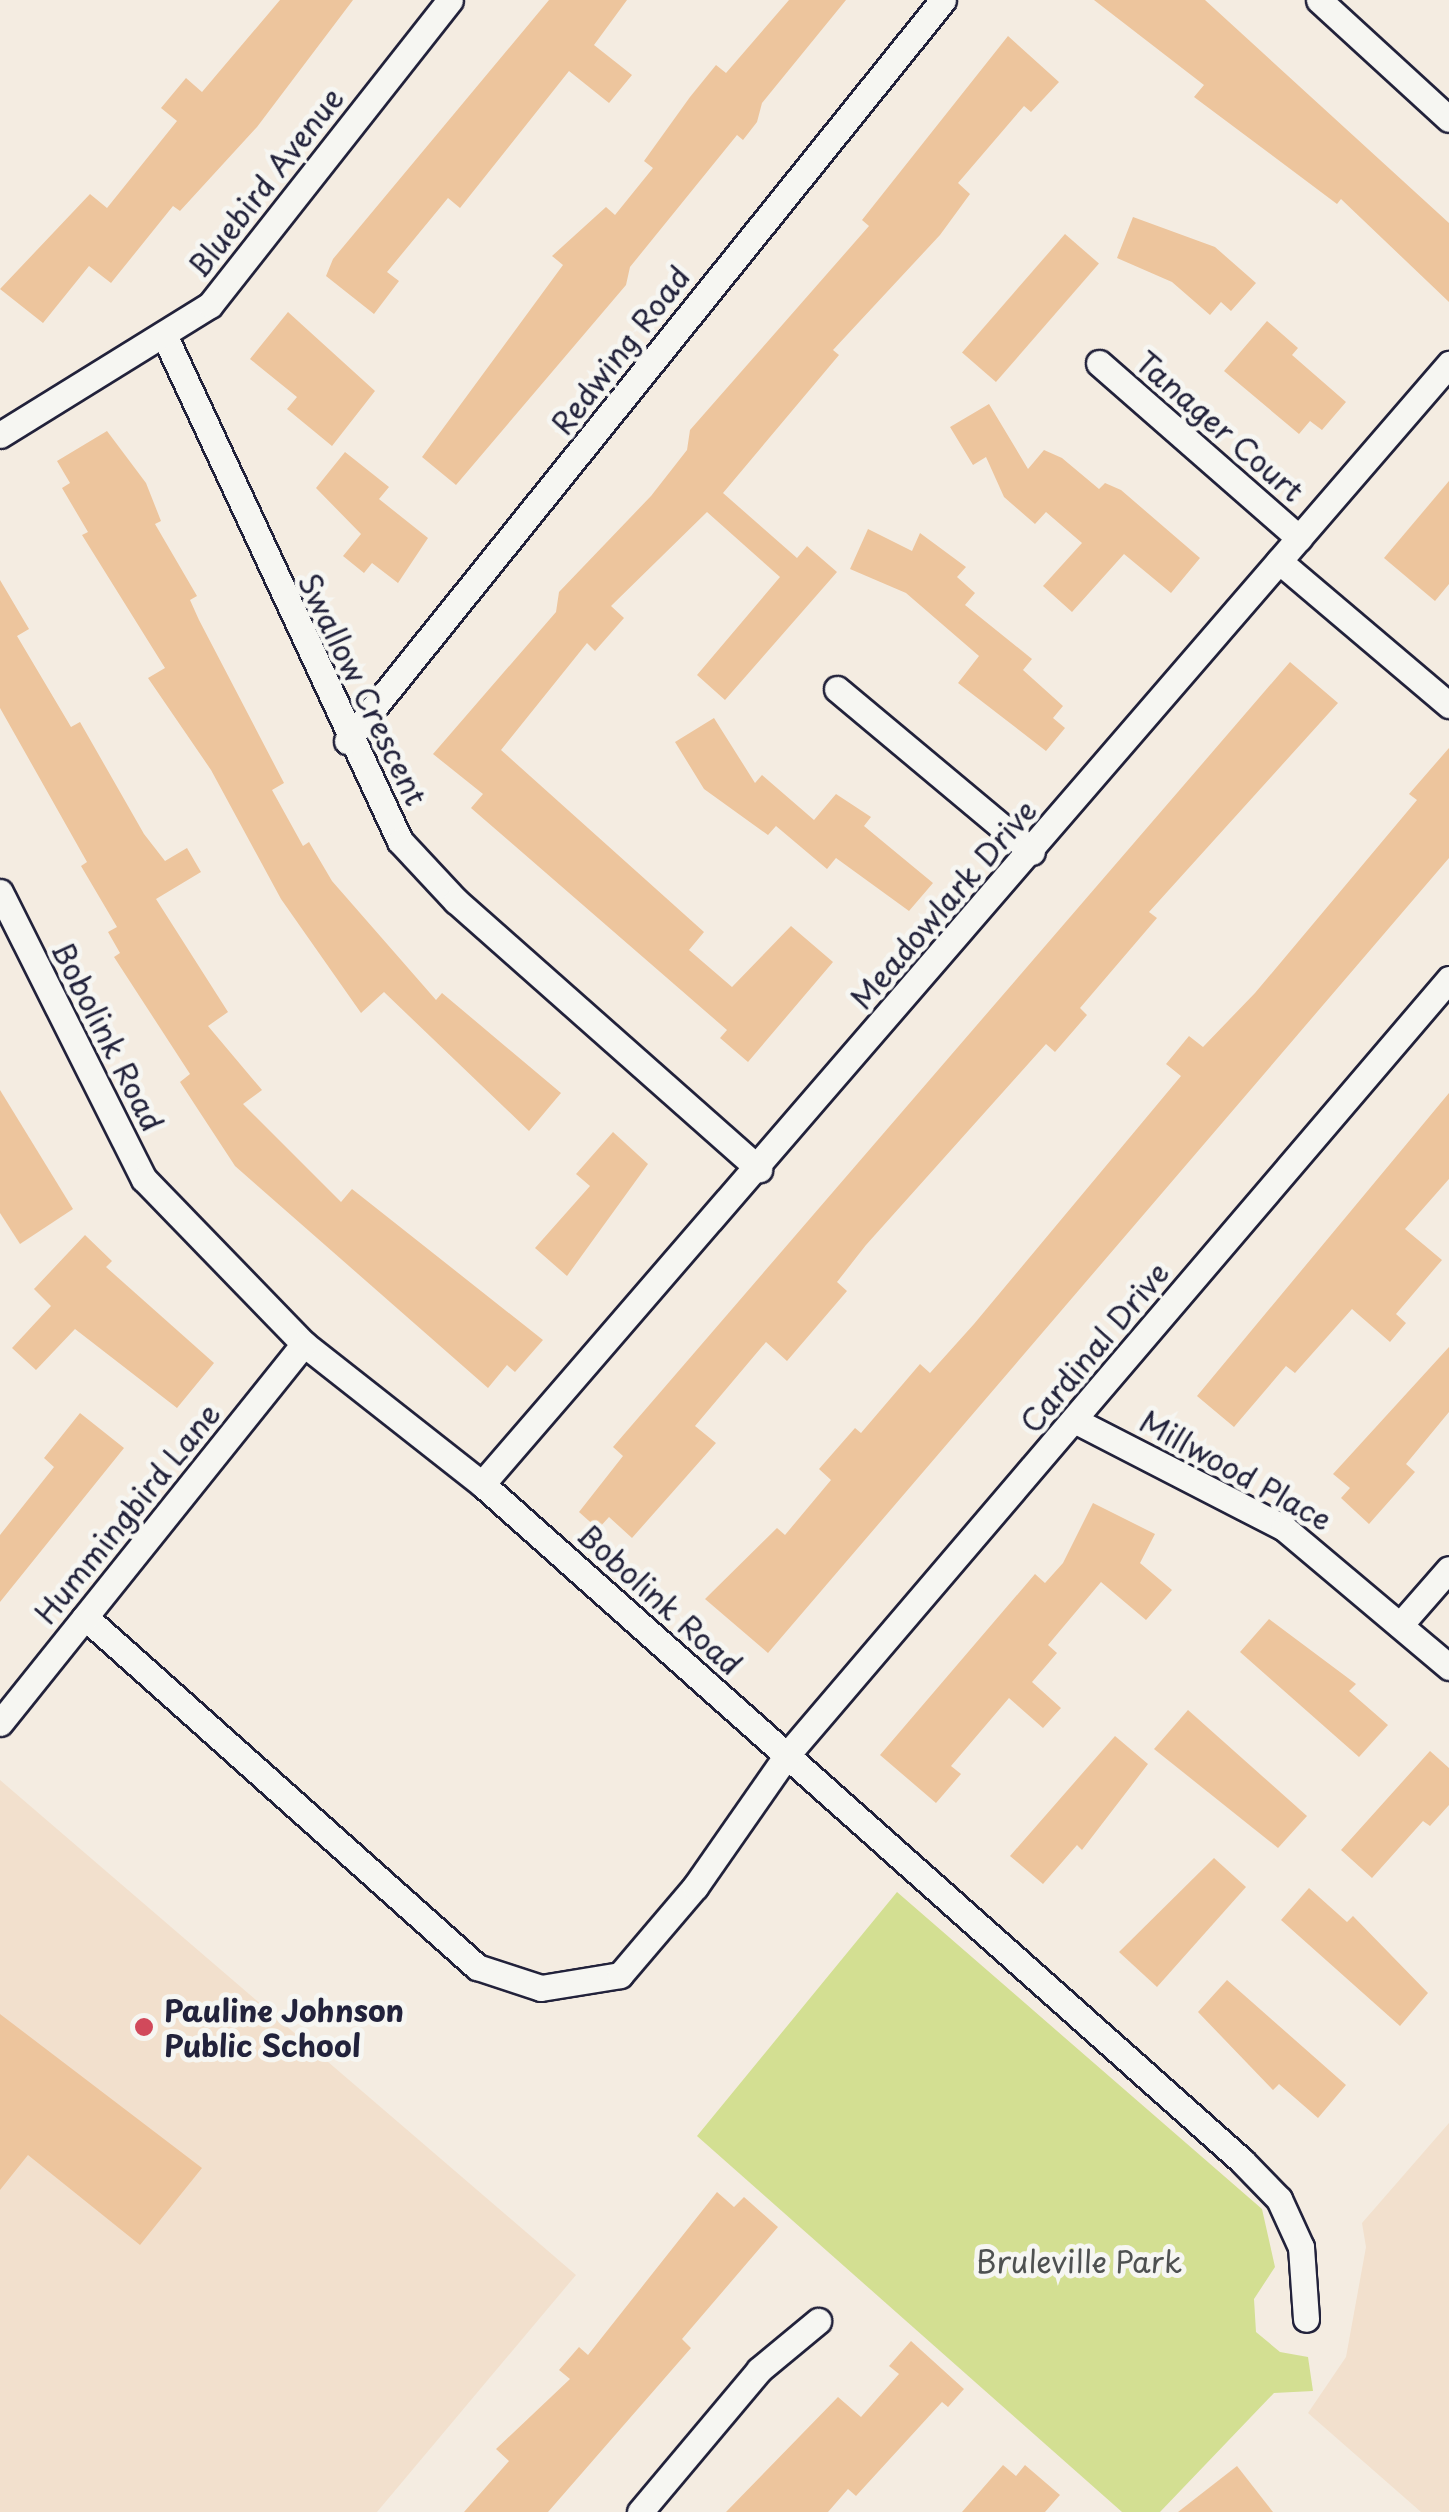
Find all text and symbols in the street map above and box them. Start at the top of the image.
street label: Bluebird Avenue [179,79,351,285]
street label: Redwing Road [544,259,696,441]
street label: Tanager Court [1128,343,1312,509]
street label: Swallow Crescent [291,567,435,811]
street label: Meadowlark Drive [842,792,1044,1016]
street label: Bobolink Road [45,935,171,1137]
street label: Cardinal Drive [1013,1255,1175,1439]
street label: Hummingbird Lane [26,1395,228,1631]
street label: Millwood Place [1134,1402,1338,1538]
street label: Bobolink Road [570,1516,750,1682]
place label: Pauline Johnson Public School [164,1992,407,2062]
marker: Pauline Johnson Public School [133,2016,155,2038]
park label: Bruleville Park [974,2243,1184,2279]

